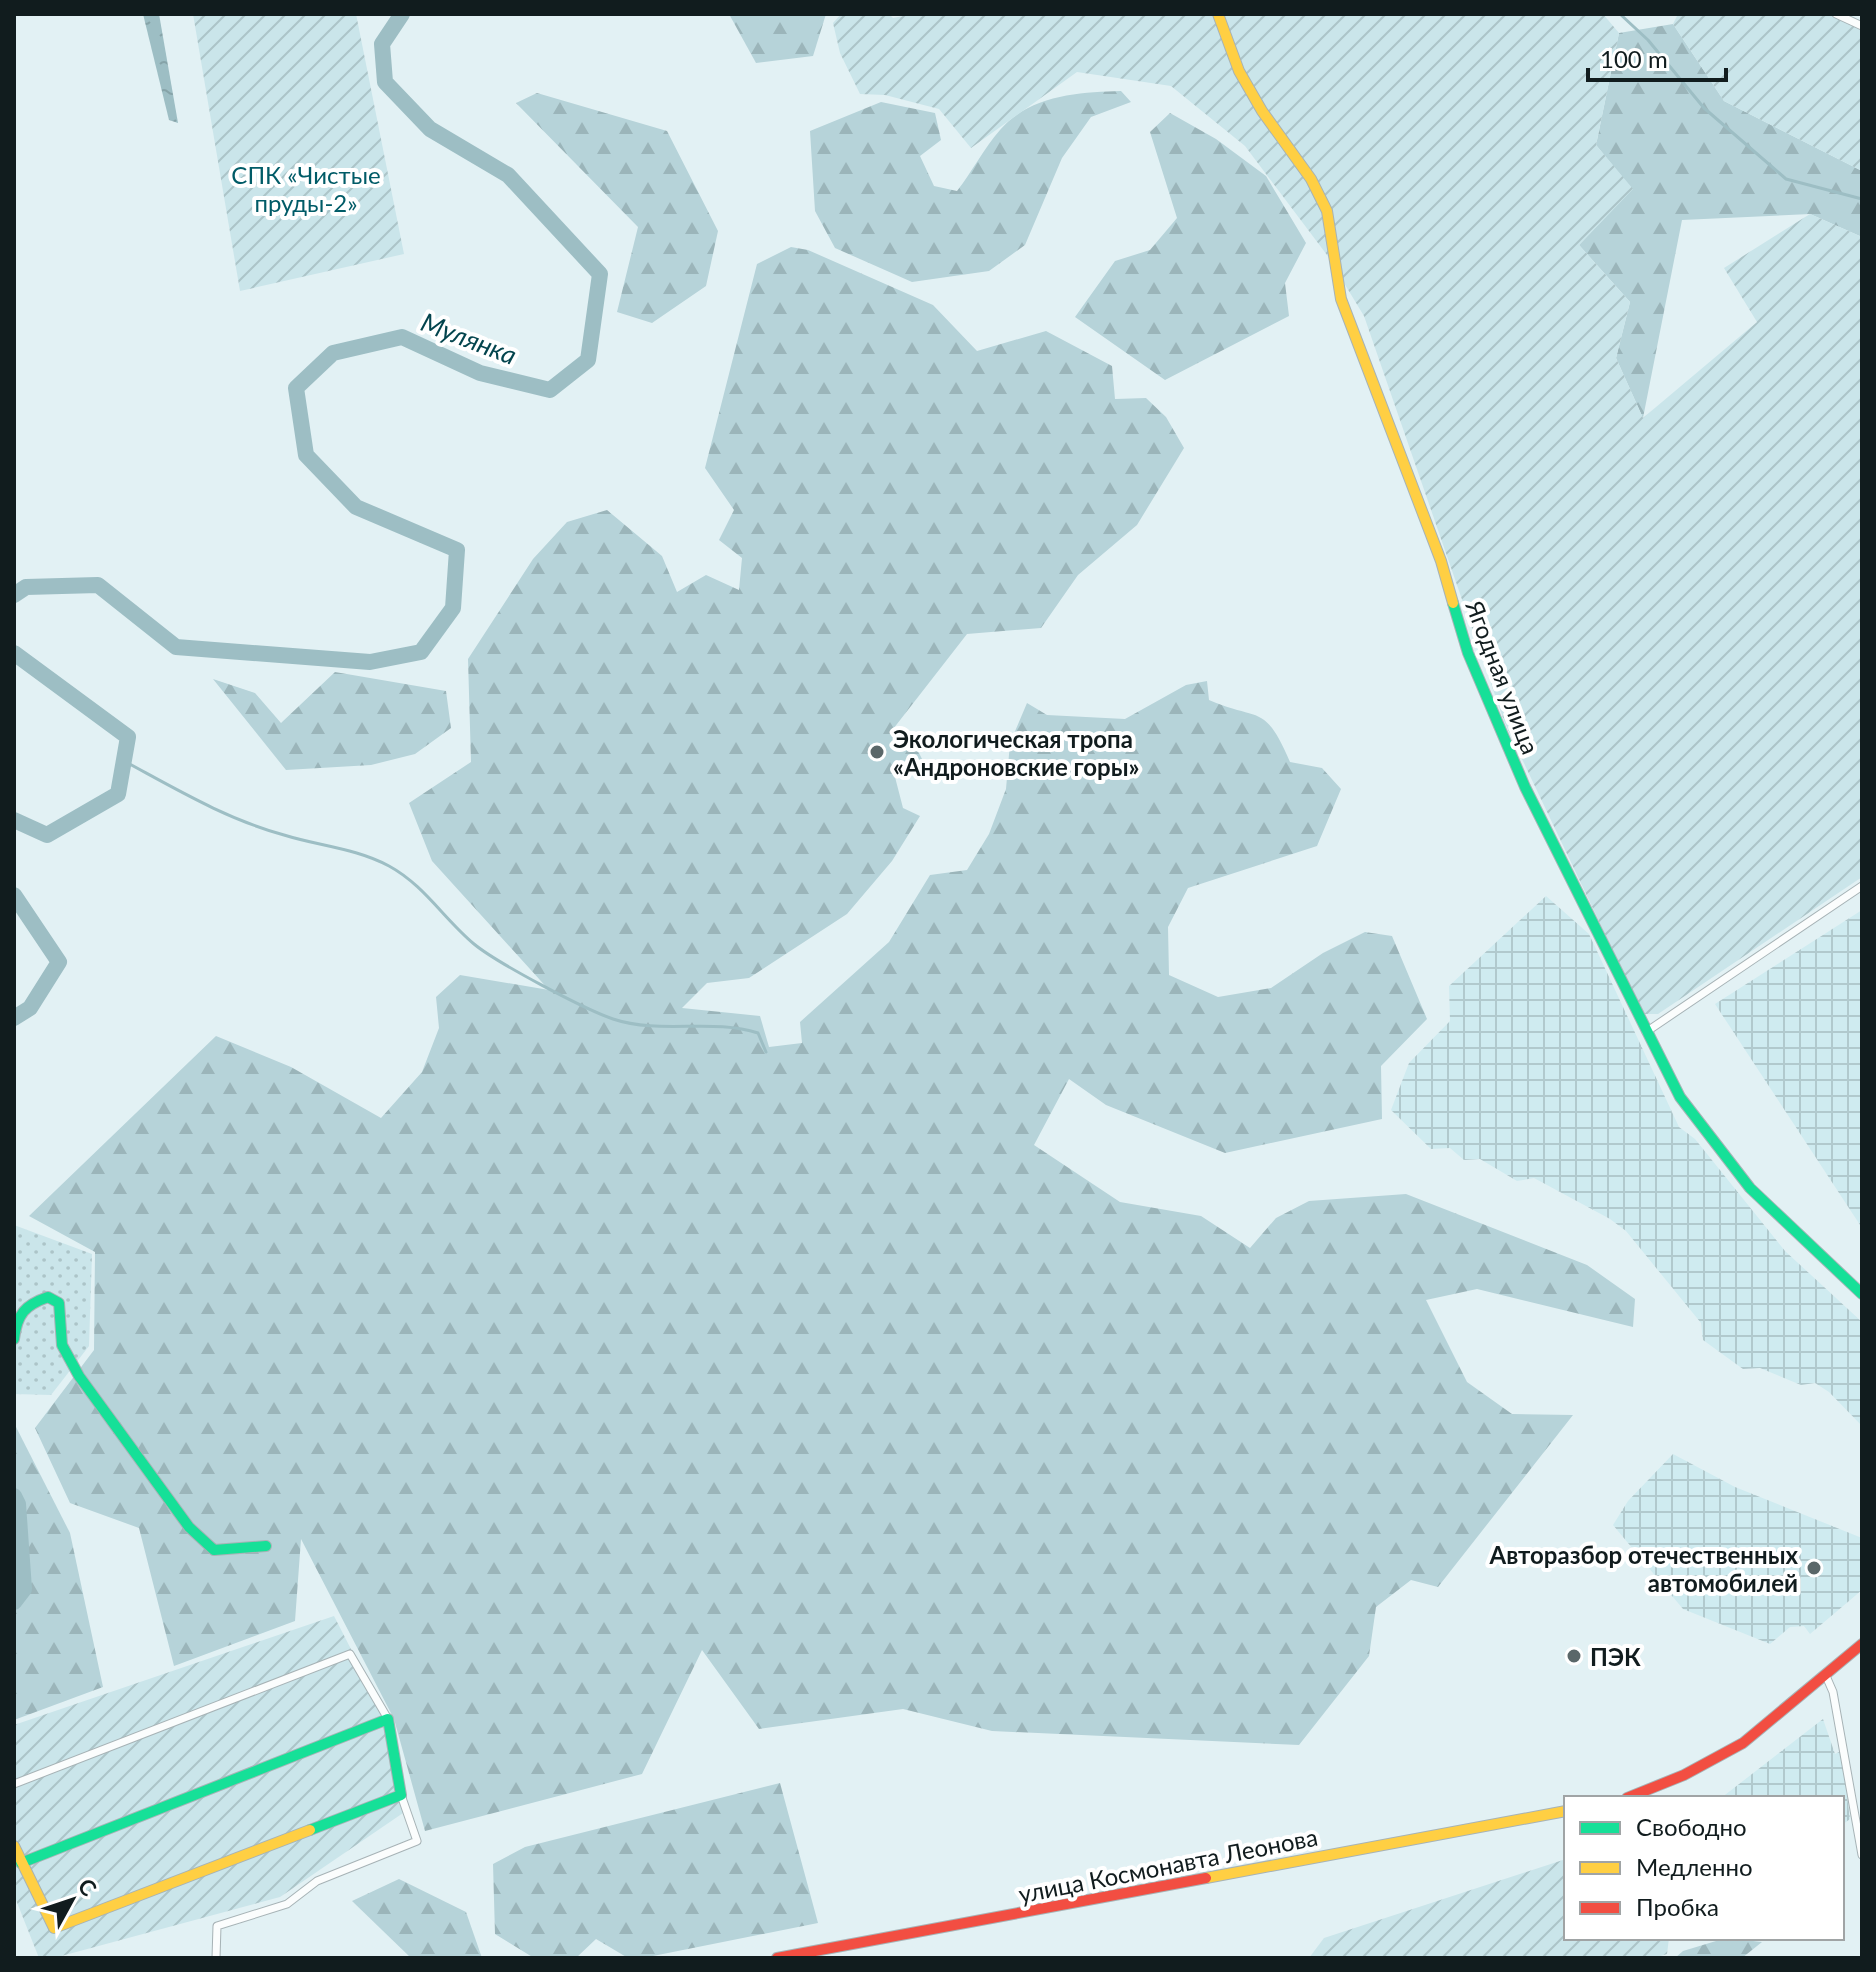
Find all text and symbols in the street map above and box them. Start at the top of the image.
scale bar [1588,32,1726,82]
text: 100 m [1600,44,1668,73]
park label: СПК «Чистые пруды-2» [231,160,381,217]
water label: Мулянка [417,305,521,371]
street label: Ягодная улица [1460,595,1546,758]
place label: Экологическая тропа «Андроновские горы» [893,724,1139,781]
marker: Экологическая тропа «Андроновские горы» [868,743,886,761]
place label: Авторазбор отечественных автомобилей [1489,1540,1798,1597]
marker: Авторазбор отечественных автомобилей [1805,1559,1823,1577]
place label: ПЭК [1590,1642,1641,1671]
marker: ПЭК [1565,1647,1583,1665]
legend [1564,1796,1844,1940]
text: Свободно [1636,1812,1747,1841]
street label: улица Космонавта Леонова [1016,1822,1320,1908]
text: Медленно [1636,1852,1753,1881]
north arrow [32,1860,112,1940]
text: С [73,1873,103,1901]
text: Пробка [1636,1892,1719,1921]

